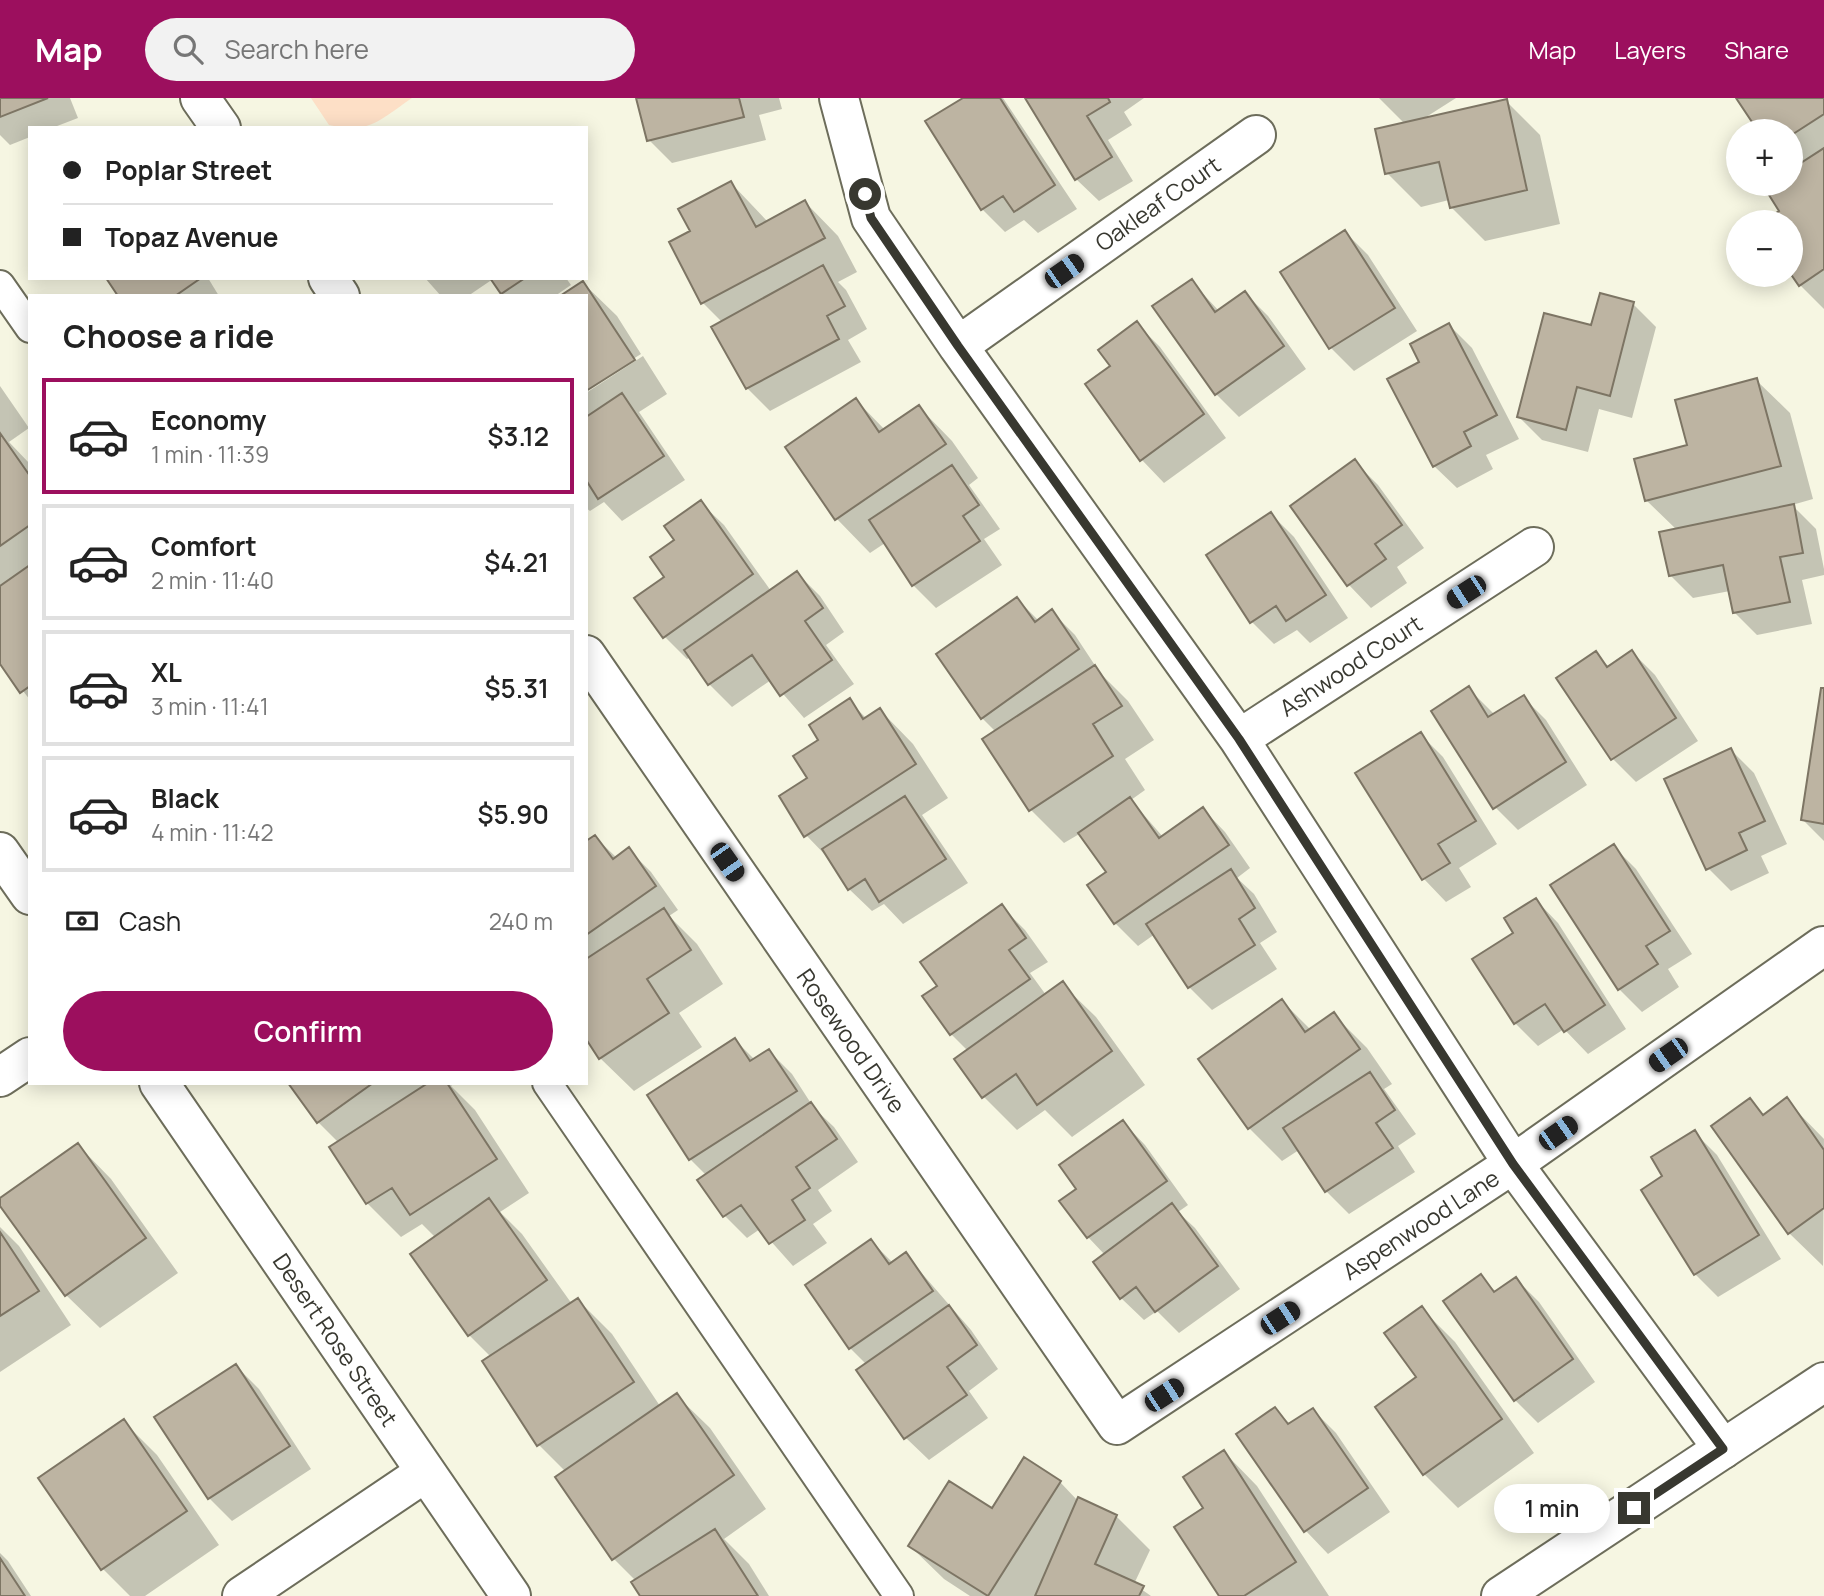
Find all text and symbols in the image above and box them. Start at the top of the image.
search box [145,18,635,81]
text: Map [35,27,103,72]
icon: search [169,30,207,68]
text: Search here [225,31,369,67]
text: Map [1529,33,1576,66]
text: Layers [1614,33,1686,66]
text: Share [1724,33,1789,66]
map controls [1726,119,1803,287]
button: + [1726,119,1803,196]
street label: Oakleaf Court [1088,148,1226,258]
text: Poplar Street [105,152,272,188]
route start [849,178,881,210]
button: − [1726,210,1803,287]
text: Topaz Avenue [105,219,279,255]
car [1041,250,1088,292]
text: Choose a ride [63,314,274,358]
text: Economy [151,402,266,438]
icon: car [67,405,130,468]
text: $3.12 [488,418,549,454]
text: 1 min · 11:39 [151,438,269,470]
text: Comfort [151,528,257,564]
icon: car [67,531,130,594]
text: $4.21 [484,544,549,580]
text: 2 min · 11:40 [151,564,274,596]
car [1443,572,1490,612]
street label: Ashwood Court [1273,607,1428,723]
text: XL [151,654,182,690]
icon: car [67,657,130,720]
text: $5.31 [485,670,549,706]
text: 3 min · 11:41 [151,690,269,722]
text: Black [151,780,219,816]
icon: car [67,783,130,846]
text: $5.90 [478,796,549,832]
text: 4 min · 11:42 [151,816,274,848]
car [707,839,748,885]
icon: cash [63,902,101,940]
text: Cash [119,903,181,939]
text: 240 m [489,905,553,937]
street label: Rosewood Drive [790,962,914,1119]
button: Confirm [63,991,553,1071]
car [1645,1034,1692,1076]
car [1535,1112,1582,1154]
street label: Aspenwood Lane [1336,1161,1505,1287]
street label: Desert Rose Street [266,1247,406,1432]
car [1257,1298,1304,1338]
car [1141,1375,1188,1415]
callout: 1 min [1494,1484,1610,1532]
text: 1 min [1525,1492,1579,1524]
route end [1618,1492,1650,1524]

